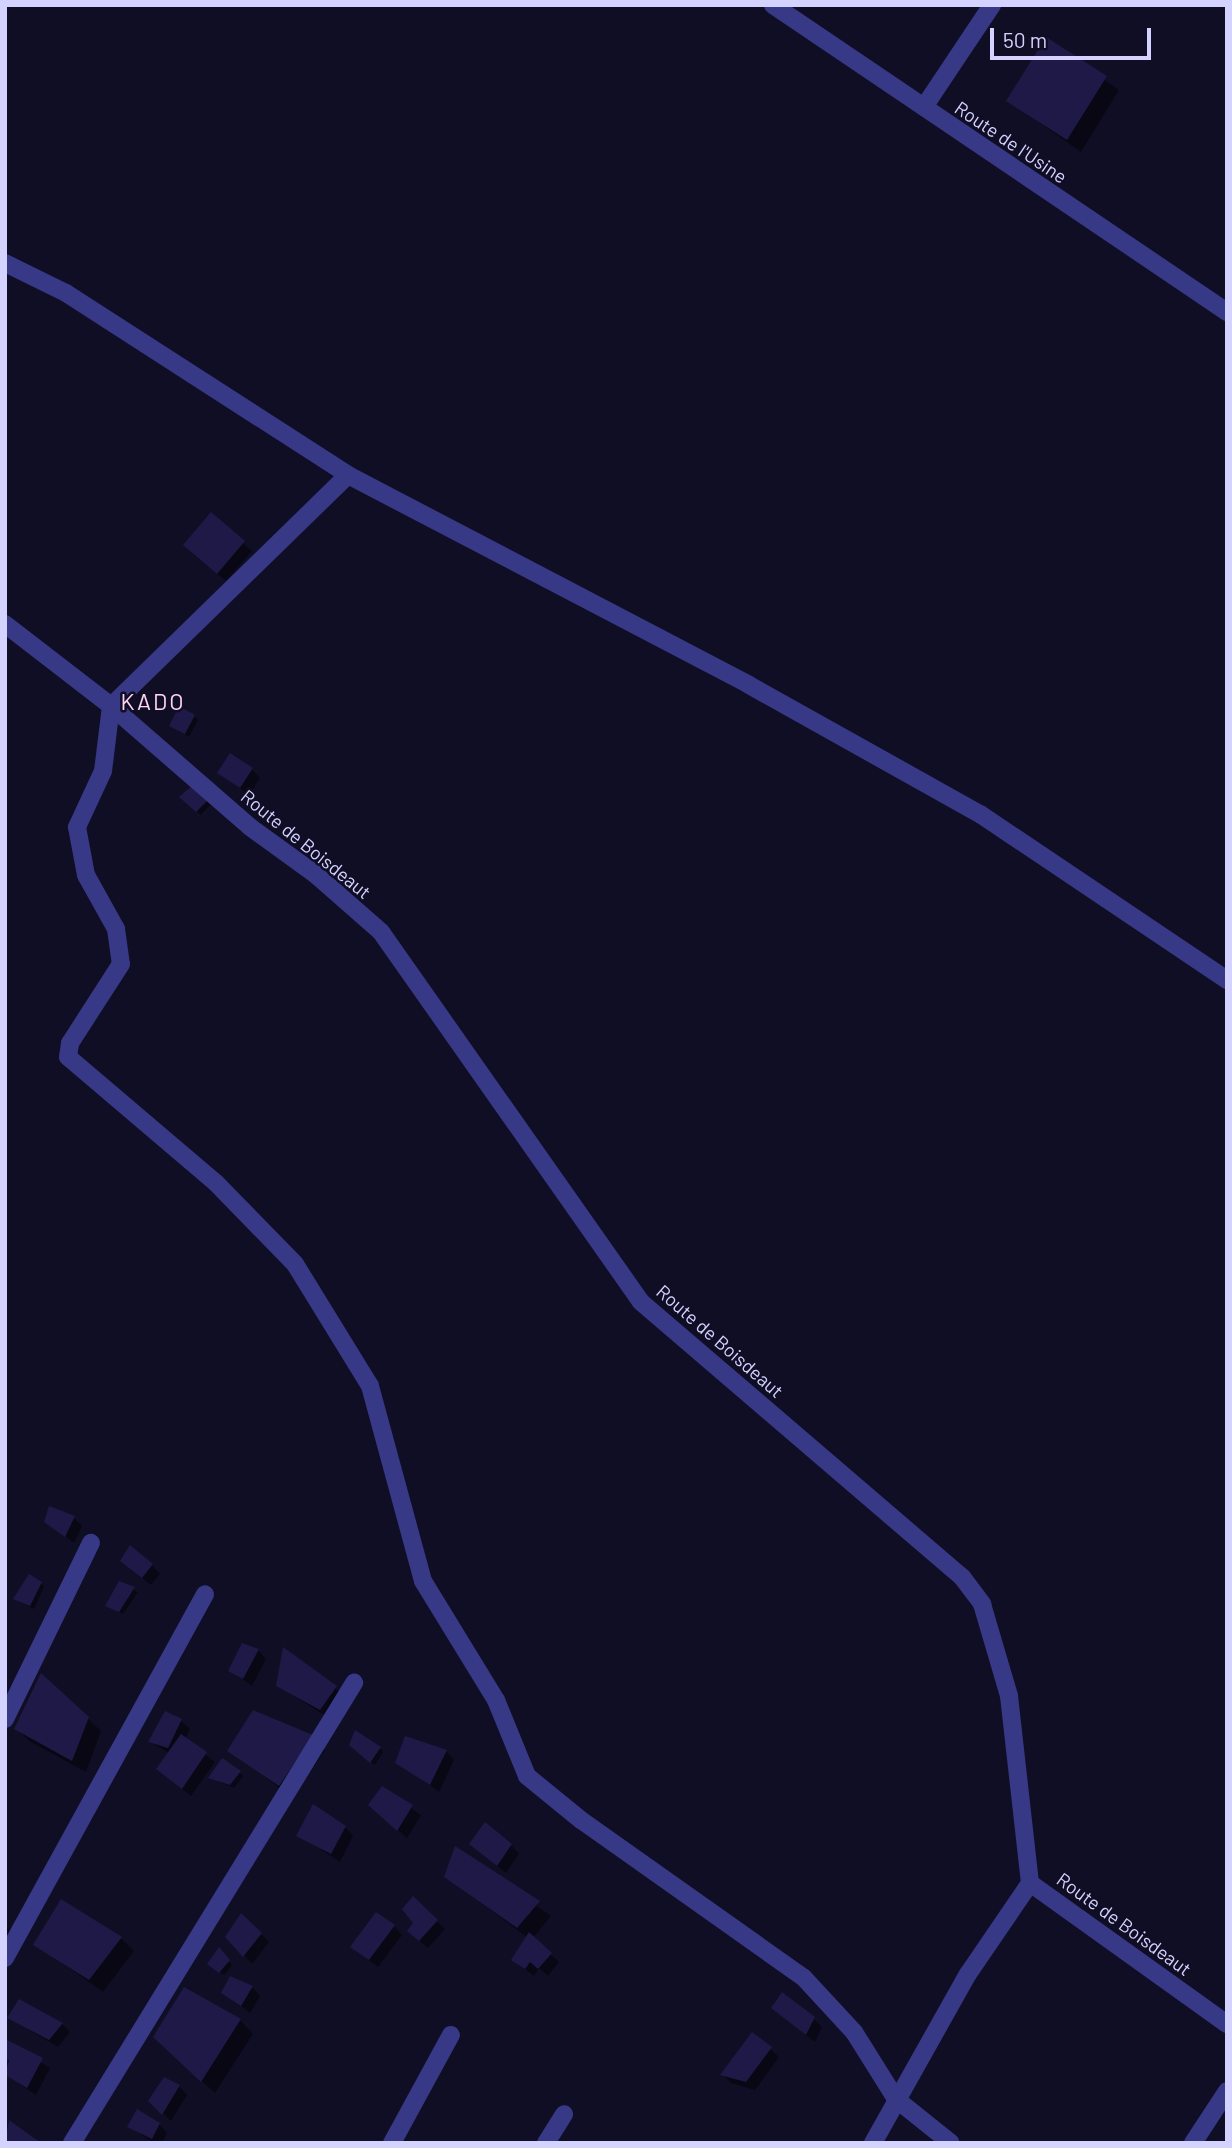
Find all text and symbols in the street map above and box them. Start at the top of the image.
scale bar [994,14,1155,58]
text: 50 m [1003,27,1047,52]
street label: Route de l'Usine [951,96,1071,188]
district label: KADO [121,687,185,715]
street label: Route de Boisdeaut [236,785,376,903]
street label: Route de Boisdeaut [652,1280,788,1402]
street label: Route de Boisdeaut [1052,1868,1196,1980]

